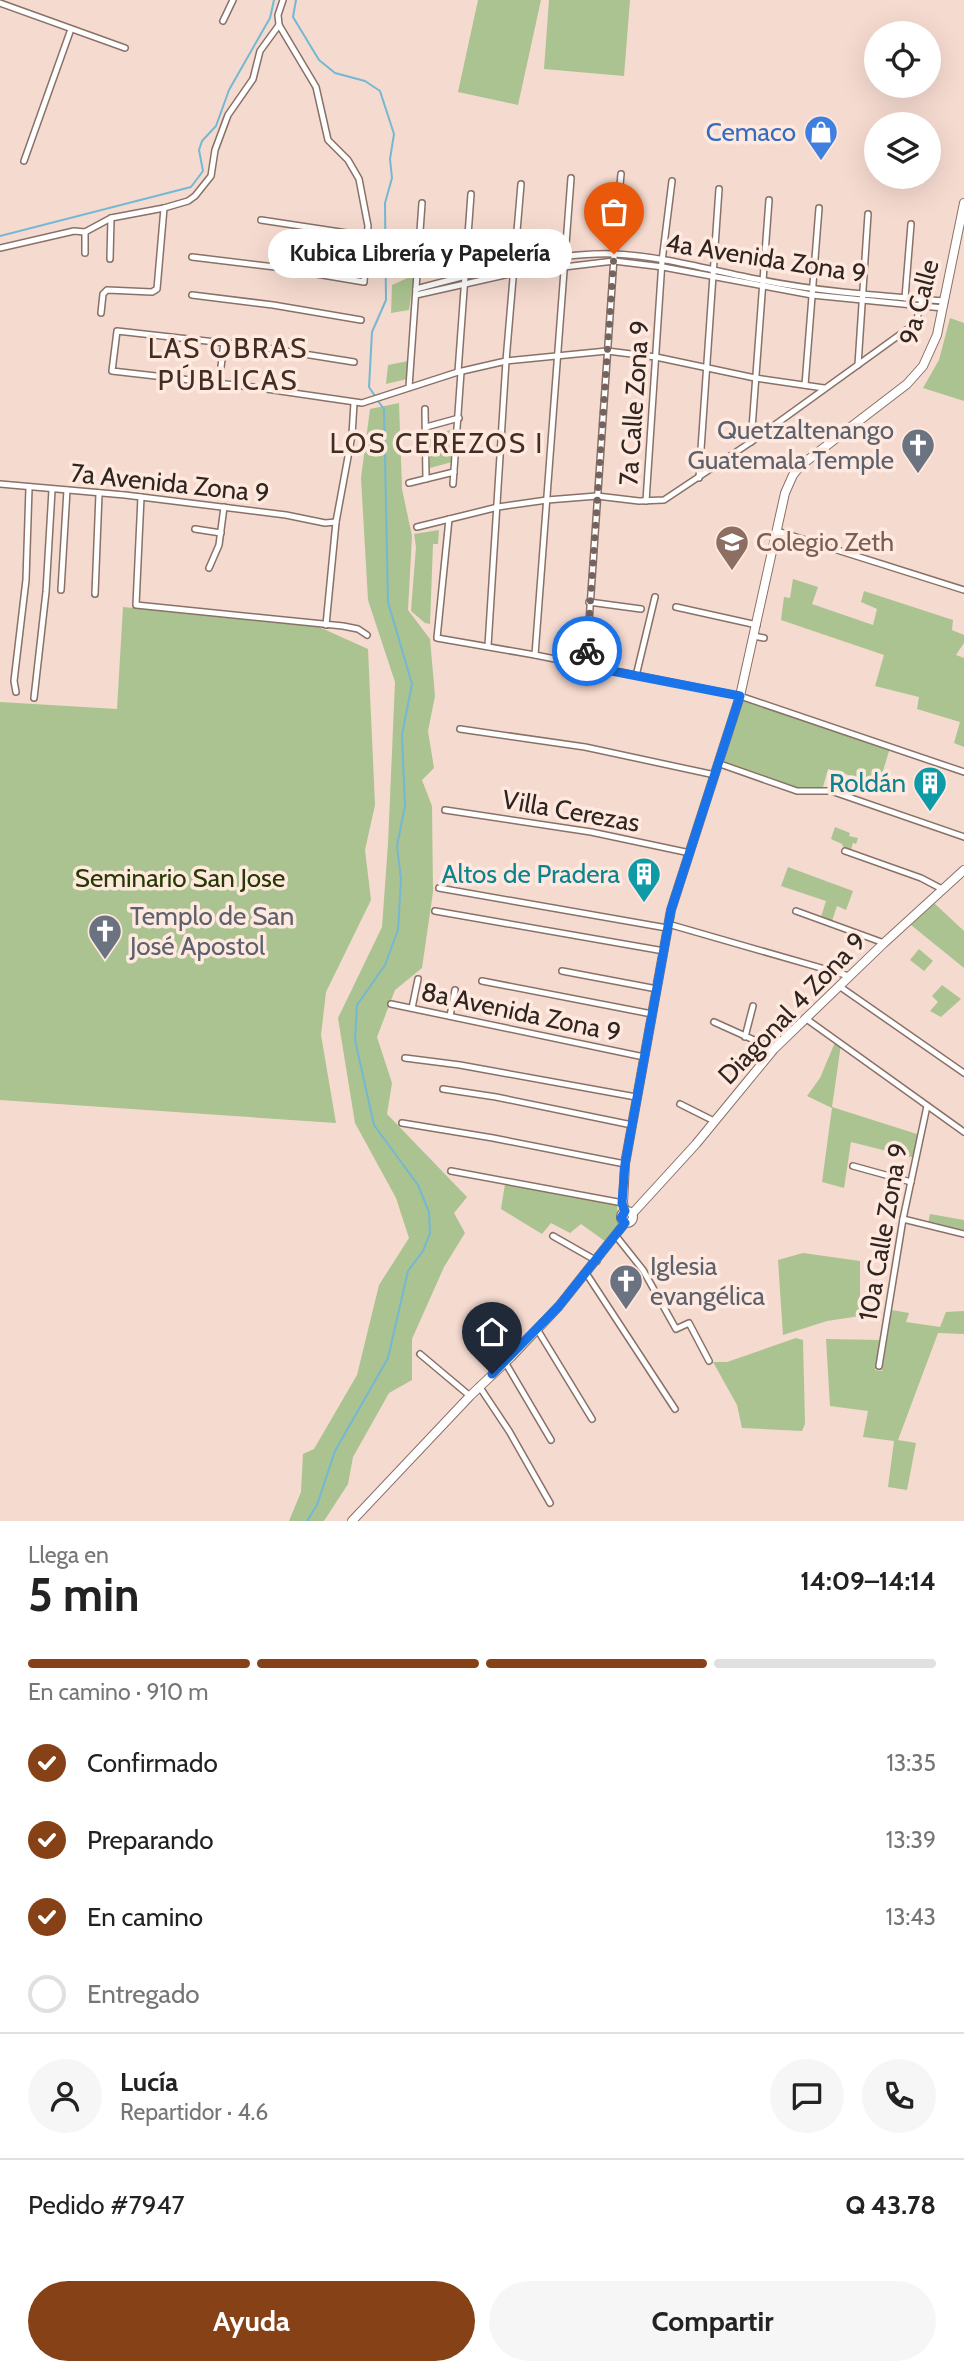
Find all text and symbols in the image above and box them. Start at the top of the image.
map controls [864,21,941,189]
button: locate [864,21,941,98]
button: layers [864,112,941,189]
shop icon: Cemaco [802,113,840,162]
place label: Cemaco [706,116,796,148]
pin [584,182,644,254]
icon: bag [595,193,633,231]
street label: 4a Avenida Zona 9 [663,226,869,290]
callout: Kubica Librería y Papelería [267,230,572,278]
text: Kubica Librería y Papelería [289,239,551,267]
street label: 9a Calle [892,256,946,348]
street label: 7a Calle Zona 9 [612,319,656,487]
district label: LAS OBRAS PÚBLICAS [148,331,308,397]
place label: Quetzaltenango Guatemala Temple [687,414,894,476]
district label: LOS CEREZOS I [330,426,544,460]
church icon: Quetzaltenango Guatemala Temple [899,426,937,475]
street label: 7a Avenida Zona 9 [69,457,271,509]
school or university icon: Colegio Zeth [713,523,751,572]
place label: Colegio Zeth [756,526,894,558]
courier [552,616,622,686]
icon: bike [568,632,606,670]
building icon: Roldán [911,764,949,813]
place label: Roldán [829,767,906,799]
street label: Villa Cerezas [500,783,642,839]
building icon: Altos de Pradera [625,855,663,904]
place label: Altos de Pradera [442,858,621,890]
park label: Seminario San Jose [75,862,285,894]
place label: Templo de San José Apostol [129,900,294,962]
church icon: Templo de San José Apostol [86,912,124,961]
street label: Diagonal 4 Zona 9 [711,925,873,1091]
street label: 8a Avenida Zona 9 [418,975,624,1049]
street label: 10a Calle Zona 9 [852,1140,914,1324]
place label: Iglesia evangélica [650,1250,766,1312]
church icon: Iglesia evangélica [607,1262,645,1311]
pin [462,1302,522,1374]
icon: home [473,1313,511,1351]
text: Llega en [28,1541,109,1569]
text: 14:09–14:14 [800,1565,936,1597]
text: 5 min [28,1567,139,1623]
text: En camino · 910 m [28,1678,208,1706]
icon: check [28,1744,66,1782]
text: Confirmado [87,1747,218,1779]
text: 13:35 [886,1749,936,1777]
icon: check [28,1821,66,1859]
text: Preparando [87,1824,214,1856]
text: 13:39 [886,1826,936,1854]
icon: check [28,1898,66,1936]
text: En camino [87,1901,203,1933]
text: 13:43 [886,1903,936,1931]
text: Entregado [87,1978,200,2010]
button: person [28,2059,102,2133]
button: chat [770,2059,844,2133]
button: phone [862,2059,936,2133]
text: Lucía [120,2066,178,2098]
text: Repartidor · 4.6 [120,2098,268,2126]
text: Pedido #7947 [28,2189,185,2221]
text: Q 43.78 [845,2189,936,2221]
button: Ayuda [28,2281,475,2361]
button: Compartir [489,2281,936,2361]

